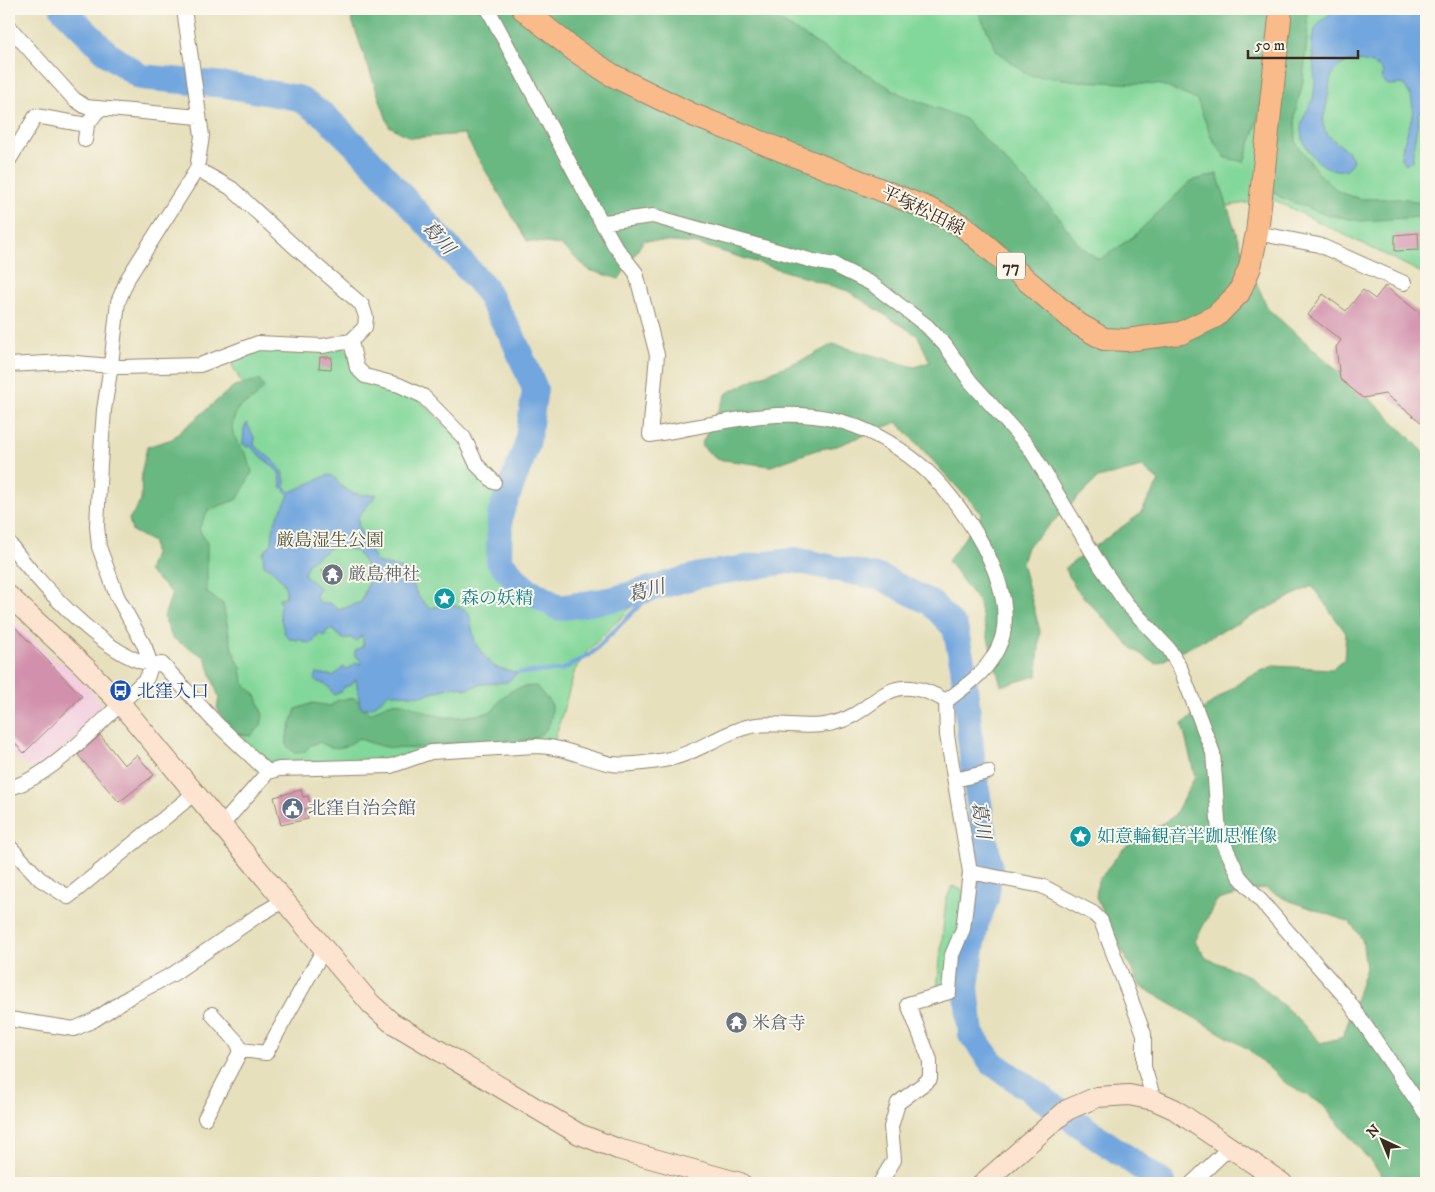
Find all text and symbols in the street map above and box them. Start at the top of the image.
scale bar [1248,28,1358,60]
text: 50 m [1255,36,1285,55]
street label: 平塚松田線 [877,181,968,241]
water label: 葛川 [417,216,460,261]
road number: 77 [997,252,1025,280]
park label: 厳島湿生公園 [276,530,384,552]
temple icon: 厳島神社 [320,562,344,586]
place label: 厳島神社 [348,564,420,586]
water label: 葛川 [625,575,670,607]
place icon: 森の妖精 [433,586,457,610]
place label: 森の妖精 [461,588,533,610]
bus stop icon: 北窪入口 [109,679,133,703]
place label: 北窪入口 [137,681,209,703]
public building icon: 北窪自治会館 [280,796,304,820]
place label: 北窪自治会館 [308,798,416,820]
water label: 葛川 [966,800,995,843]
place icon: 如意輪観音半跏思惟像 [1069,824,1093,848]
place label: 如意輪観音半跏思惟像 [1097,826,1277,848]
temple icon: 米倉寺 [724,1011,748,1035]
place label: 米倉寺 [752,1013,806,1035]
north arrow [1358,1114,1408,1164]
text: N [1363,1121,1384,1142]

